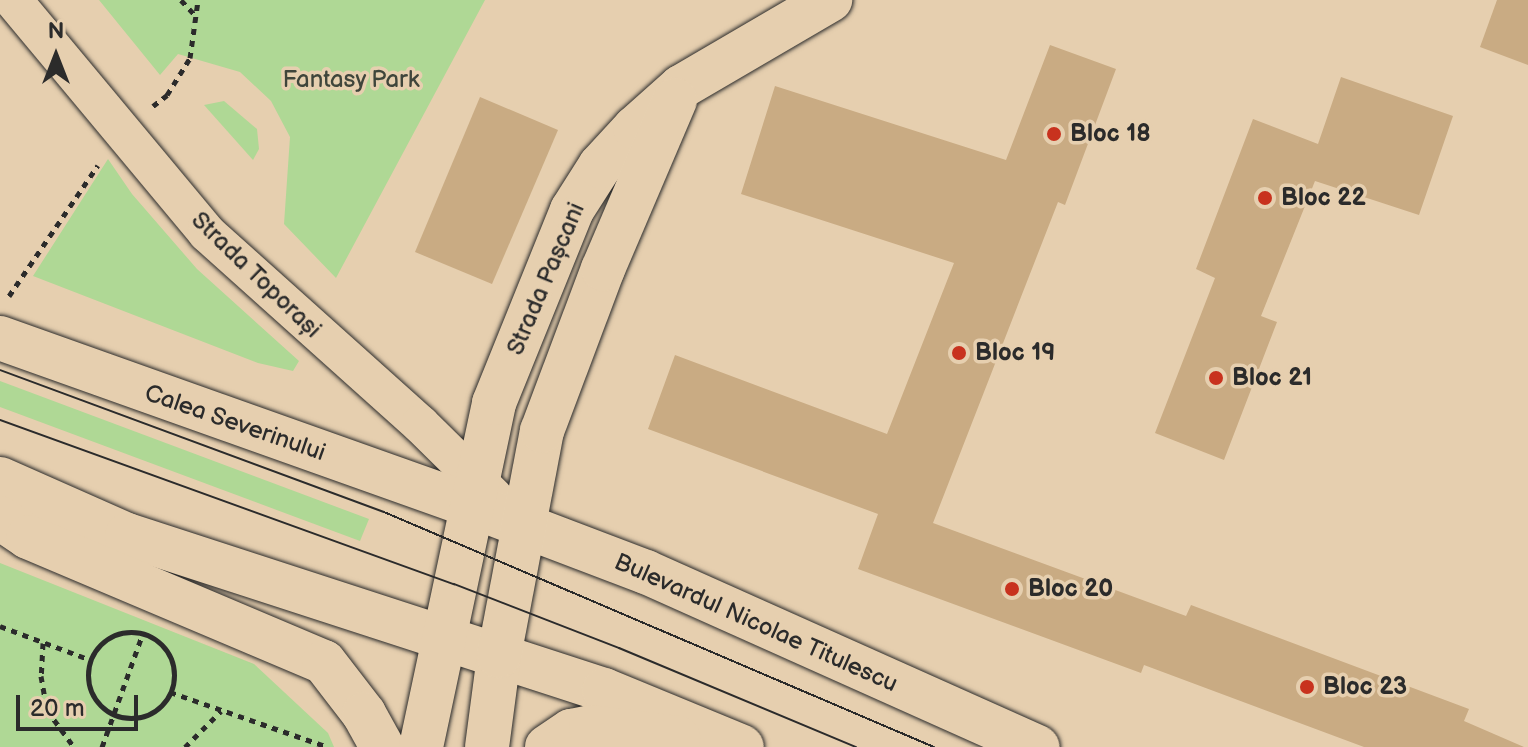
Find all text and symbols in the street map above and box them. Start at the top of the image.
north arrow [16,16,96,96]
text: N [48,18,64,45]
park label: Fantasy Park [282,66,420,94]
place label: Bloc 18 [1070,120,1151,148]
marker: Bloc 18 [1045,125,1063,143]
place label: Bloc 22 [1281,184,1366,212]
marker: Bloc 22 [1256,189,1274,207]
street label: Strada Pașcani [501,199,591,359]
street label: Strada Toporași [185,206,327,344]
place label: Bloc 19 [975,339,1055,367]
marker: Bloc 19 [950,344,968,362]
place label: Bloc 21 [1232,364,1312,392]
marker: Bloc 21 [1207,369,1225,387]
street label: Calea Severinului [141,379,329,467]
street label: Bulevardul Nicolae Titulescu [610,547,902,699]
place label: Bloc 20 [1028,575,1113,603]
marker: Bloc 20 [1003,580,1021,598]
place label: Bloc 23 [1323,673,1407,701]
marker: Bloc 23 [1298,678,1316,696]
scale bar [20,679,142,729]
text: 20 m [30,694,85,723]

